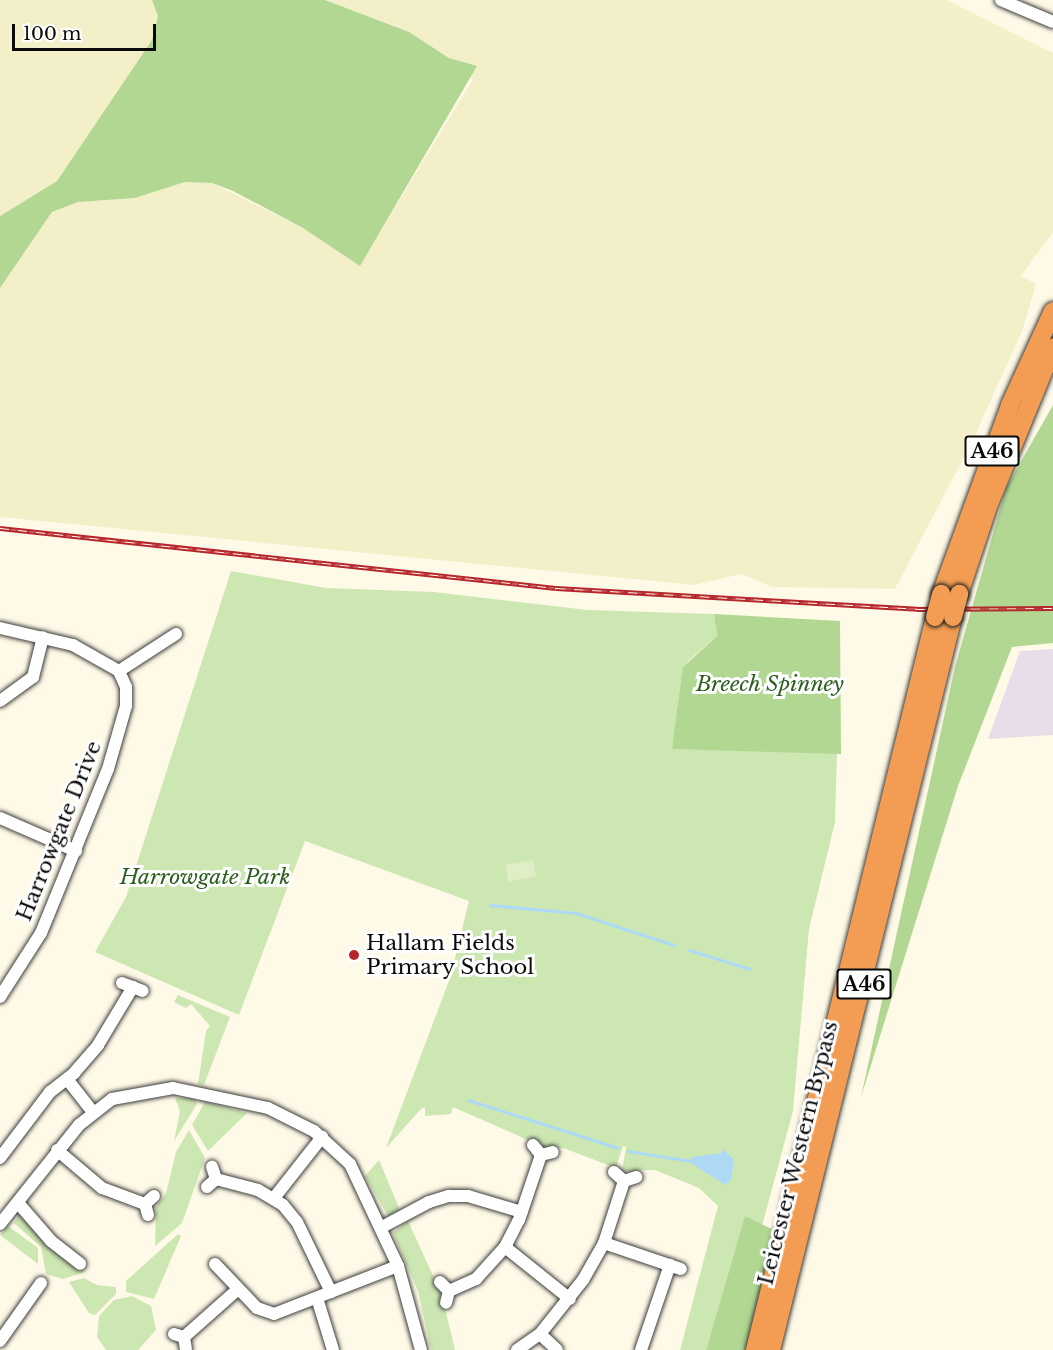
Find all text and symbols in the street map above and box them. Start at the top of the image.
scale bar [15,12,159,50]
text: 100 m [23,23,81,45]
road number: A46 [964,434,1020,468]
park label: Breech Spinney [696,671,844,697]
street label: Harrowgate Drive [11,737,107,925]
park label: Harrowgate Park [120,864,290,890]
place label: Hallam Fields Primary School [366,930,535,980]
marker: Hallam Fields Primary School [347,948,361,962]
road number: A46 [836,967,892,1001]
street label: Leicester Western Bypass [753,1018,843,1288]

